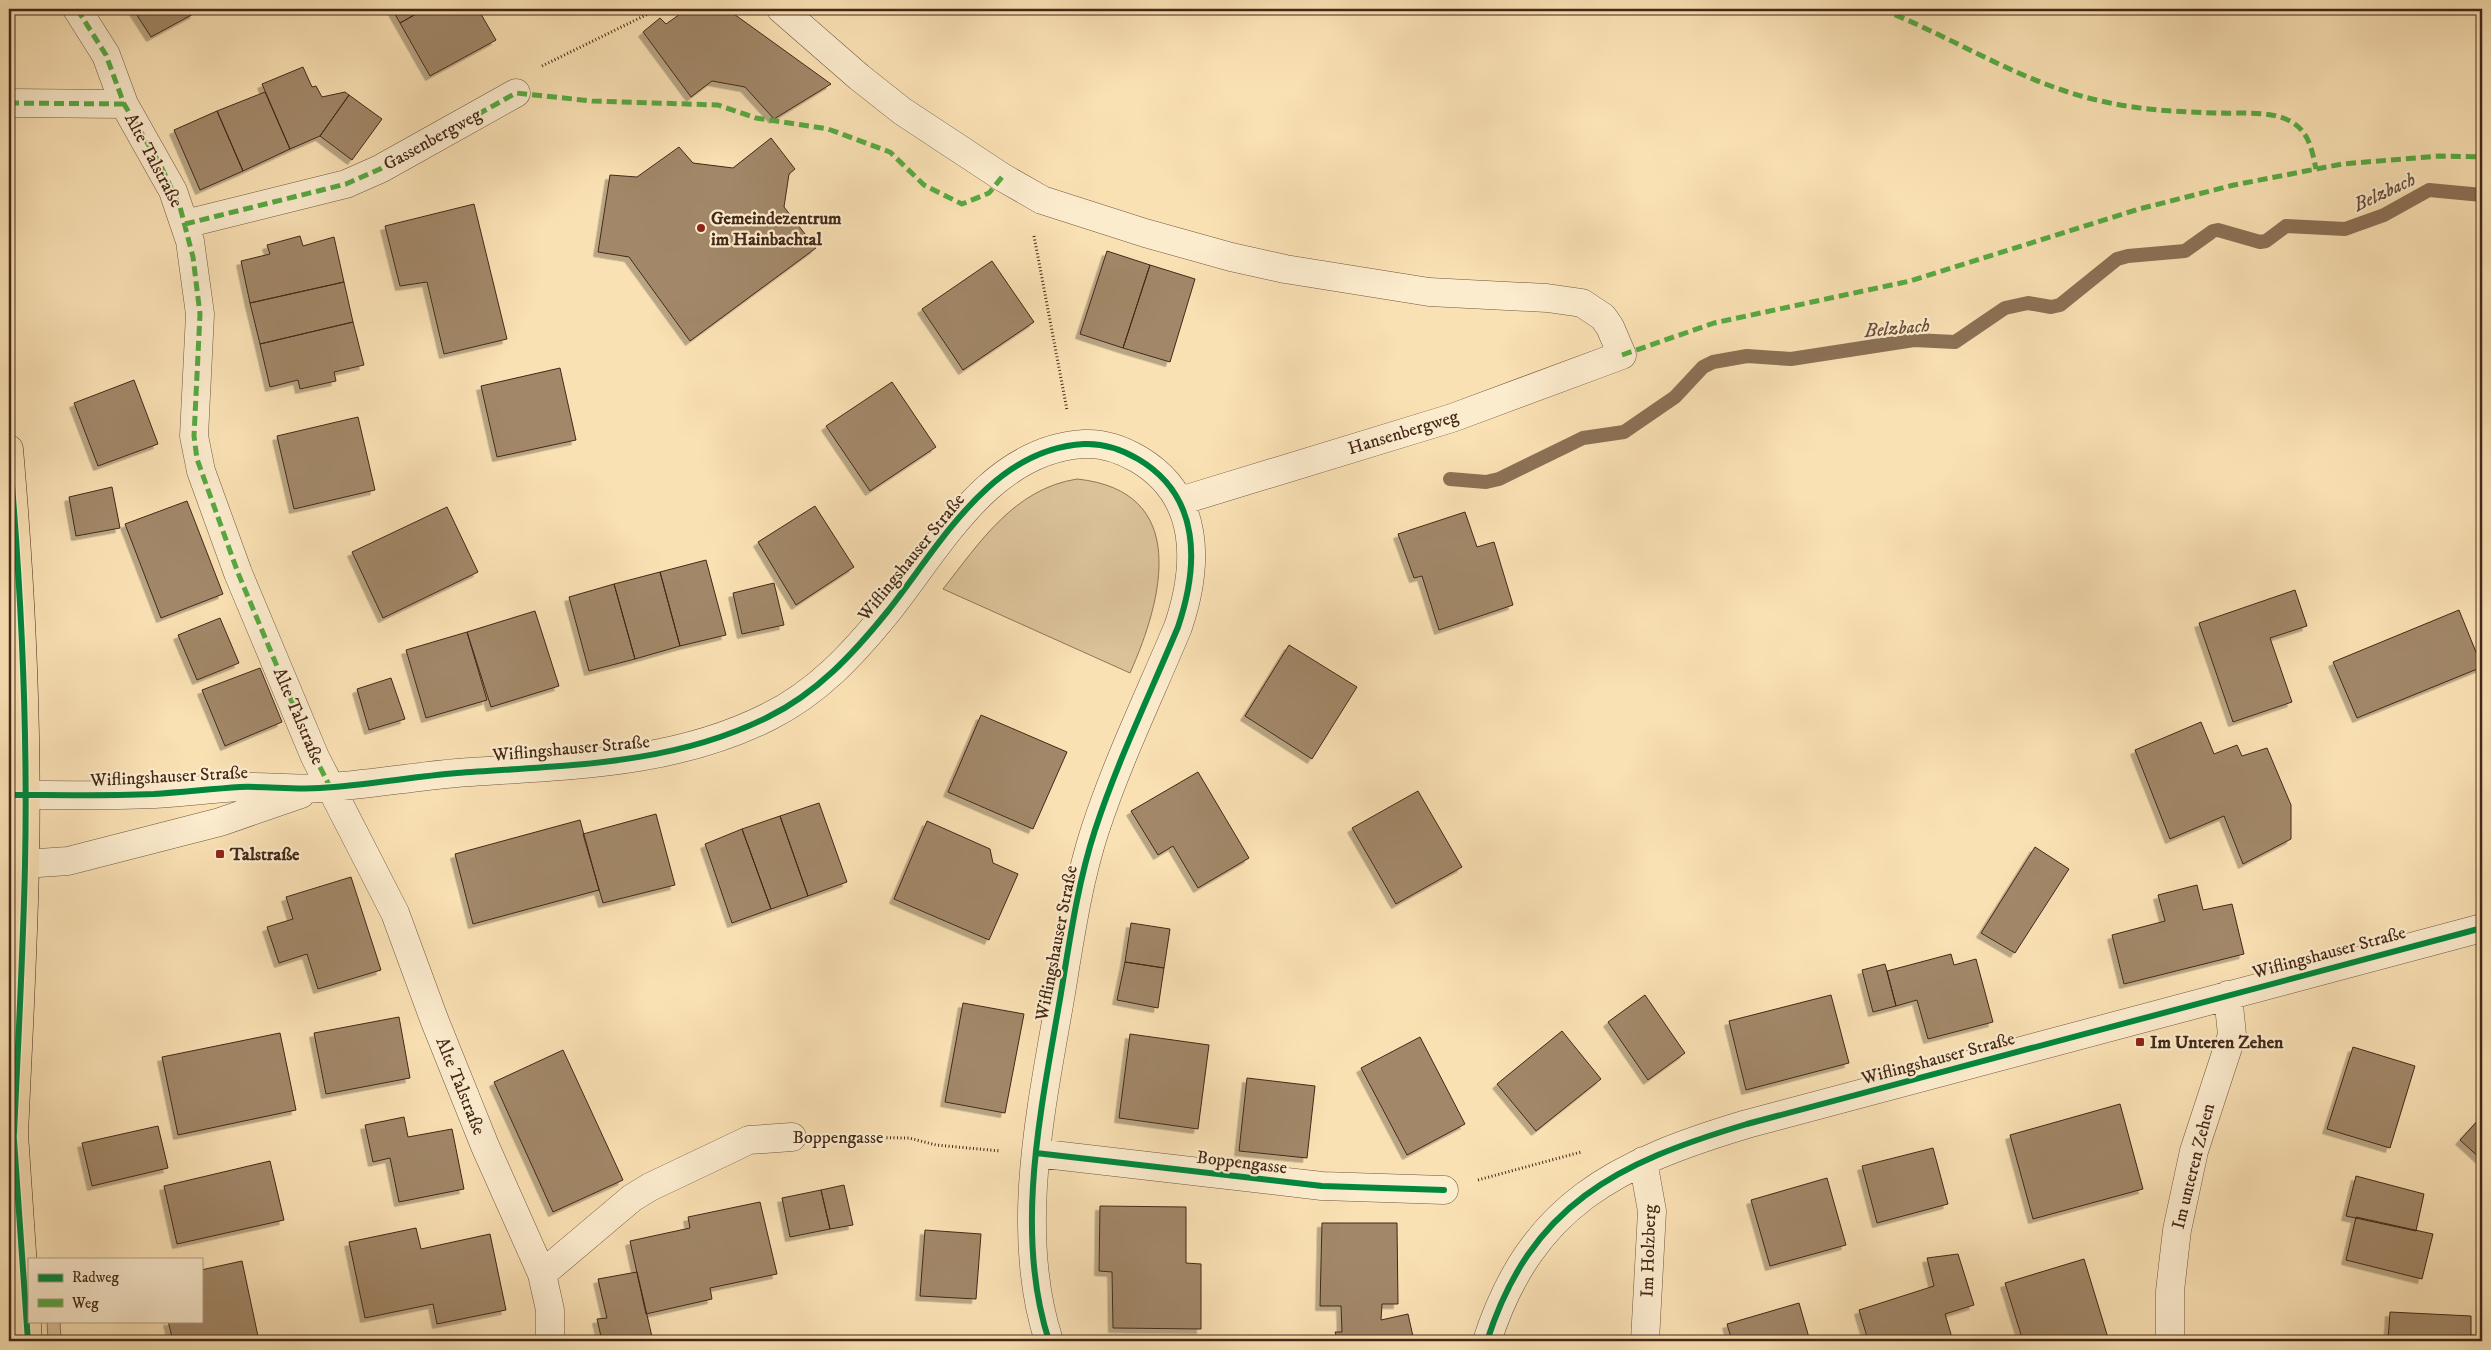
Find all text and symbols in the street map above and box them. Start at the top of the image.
street label: Gassenbergweg [380,104,485,176]
street label: Alte Talstraße [119,110,187,211]
water label: Belzbach [2349,168,2420,217]
place label: Gemeindezentrum im Hainbachtal [711,208,842,251]
marker: Gemeindezentrum im Hainbachtal [695,222,707,234]
water label: Belzbach [1862,314,1931,343]
street label: Hansenbergweg [1345,406,1461,460]
street label: Wiflingshauser Straße [853,489,970,627]
street label: Alte Talstraße [268,664,328,768]
street label: Wiflingshauser Straße [491,731,651,767]
street label: Wiflingshauser Straße [89,762,248,792]
place label: Talstraße [229,844,300,866]
marker: Talstraße [214,848,226,860]
street label: Wiflingshauser Straße [1031,864,1083,1024]
street label: Wiflingshauser Straße [2249,922,2408,984]
street label: Wiflingshauser Straße [1858,1028,2017,1090]
place label: Im Unteren Zehen [2150,1032,2284,1054]
street label: Alte Talstraße [431,1034,490,1138]
marker: Im Unteren Zehen [2134,1036,2146,1048]
street label: Im unteren Zehen [2168,1101,2220,1231]
street label: Boppengasse [793,1127,883,1149]
street label: Boppengasse [1195,1147,1288,1179]
street label: Im Holzberg [1636,1204,1662,1298]
legend [28,1258,202,1322]
text: Radweg [72,1268,120,1287]
text: Weg [71,1294,99,1313]

